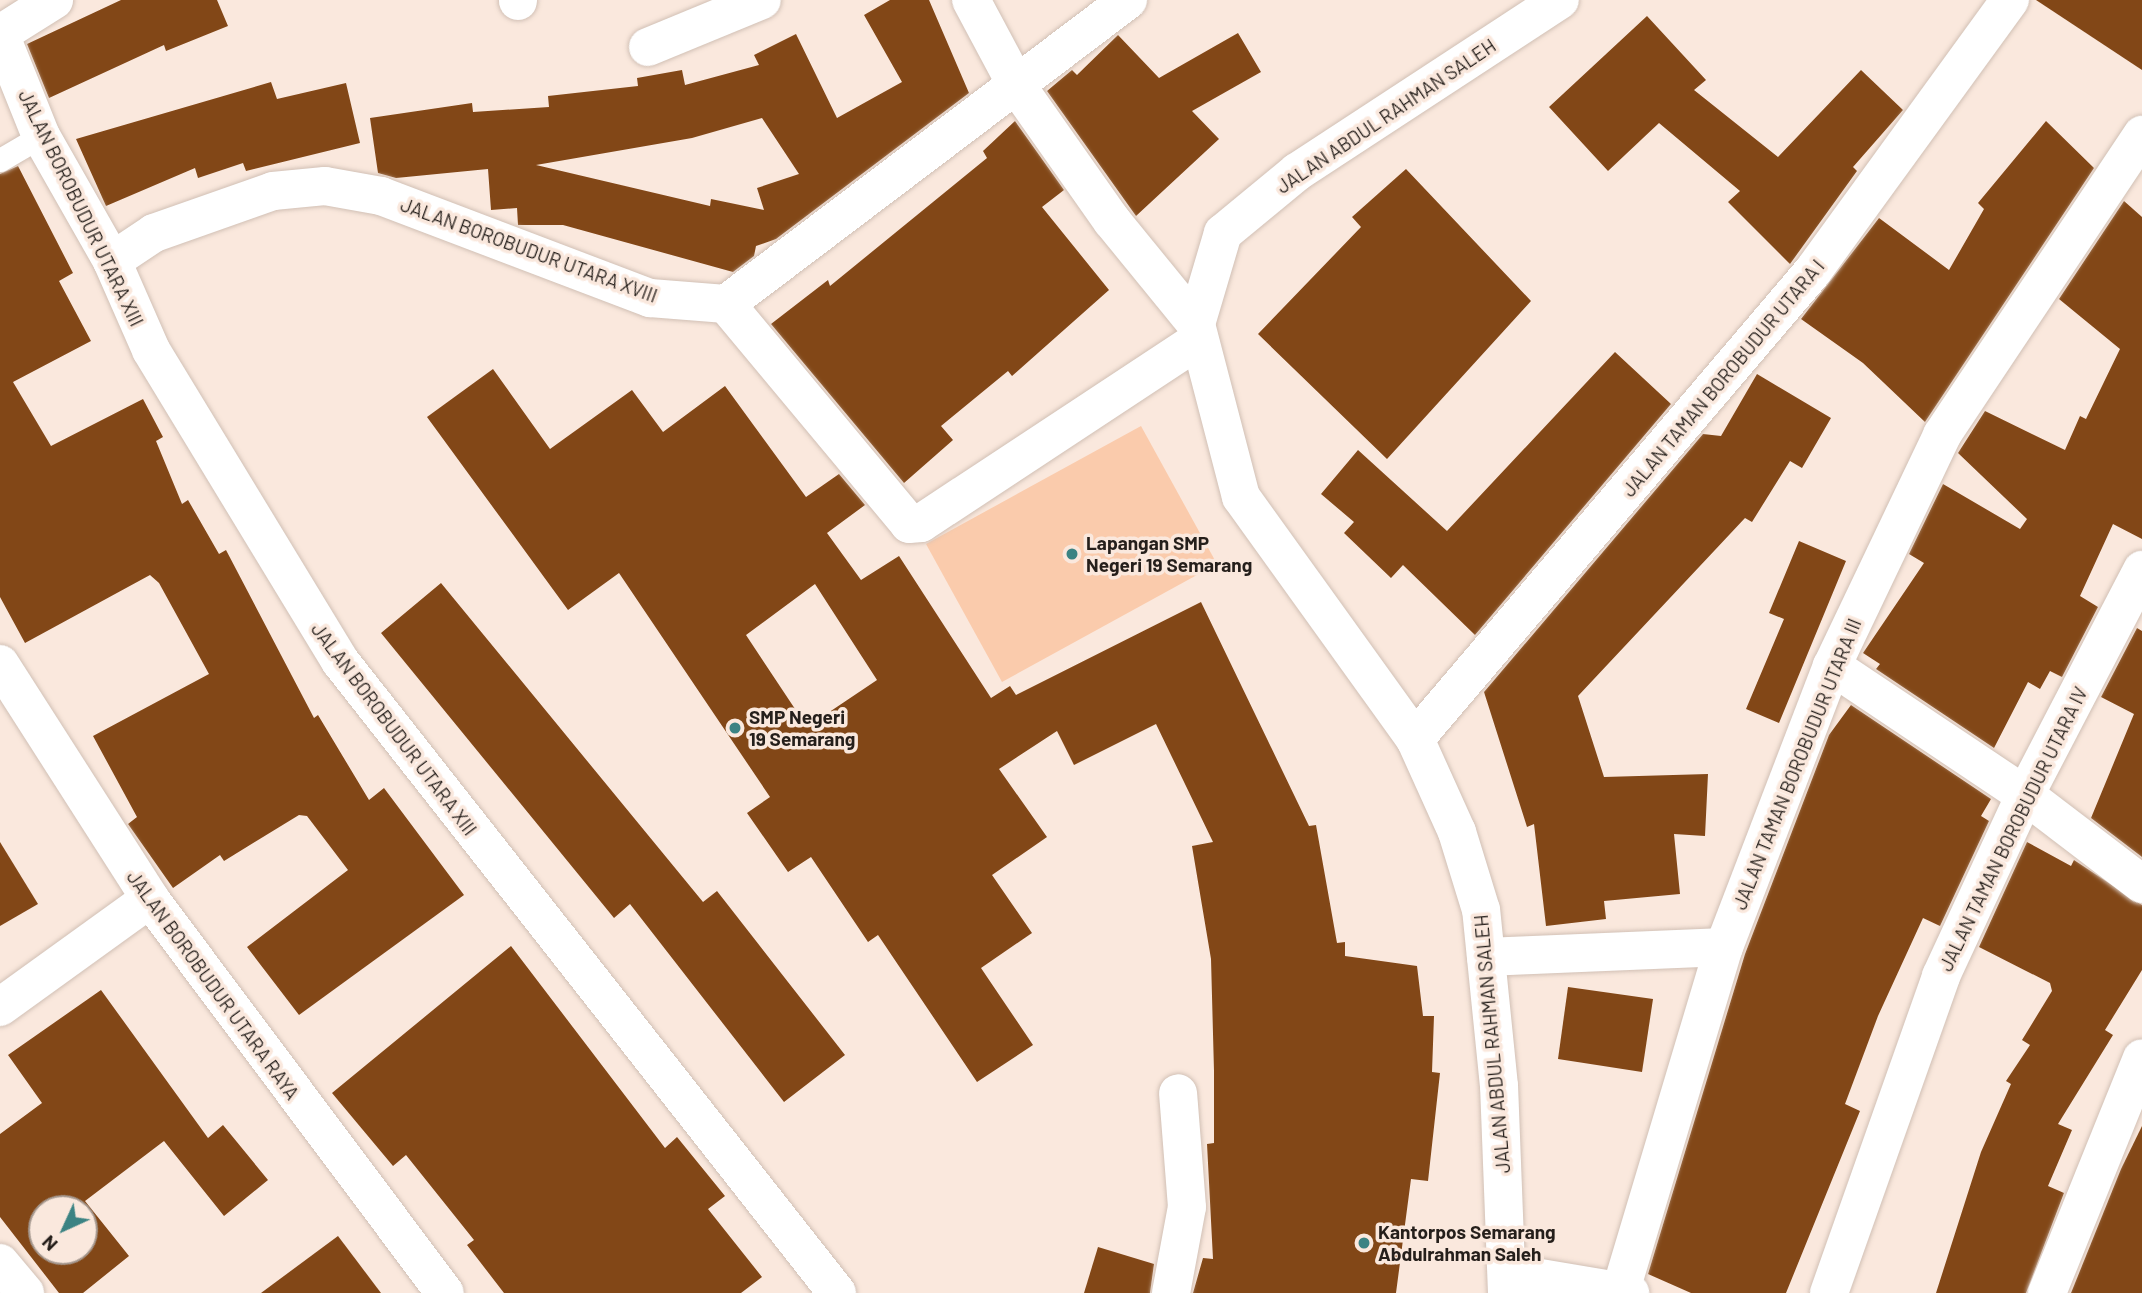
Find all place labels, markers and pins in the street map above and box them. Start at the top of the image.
place label: Lapangan SMP Negeri 19 Semarang [1086,532,1252,576]
marker: Lapangan SMP Negeri 19 Semarang [1064,546,1080,562]
place label: SMP Negeri 19 Semarang [749,706,855,750]
marker: SMP Negeri 19 Semarang [727,720,743,736]
place label: Kantorpos Semarang Abdulrahman Saleh [1378,1221,1556,1265]
marker: Kantorpos Semarang Abdulrahman Saleh [1356,1235,1372,1251]

